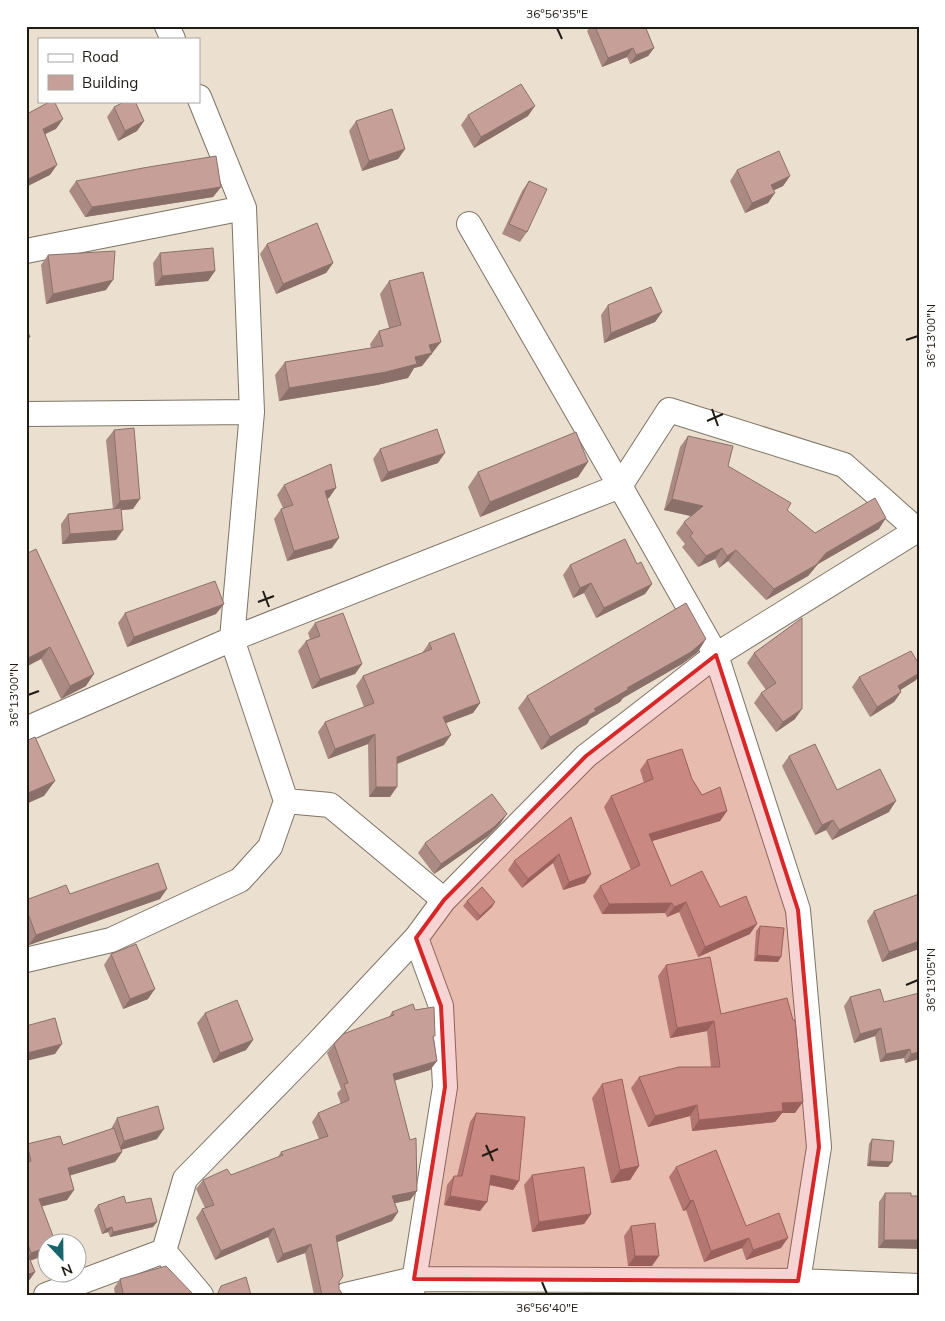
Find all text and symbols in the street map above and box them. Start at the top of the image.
text: 36°56'35"E [526,6,588,21]
legend [38,38,200,102]
text: Road [82,47,119,66]
text: Building [82,73,138,92]
text: 36°13'00"N [923,304,938,368]
text: 36°13'00"N [6,663,21,727]
text: 36°13'05"N [923,948,938,1012]
north arrow [38,1234,88,1284]
text: N [59,1260,75,1280]
text: 36°56'40"E [516,1300,578,1315]

